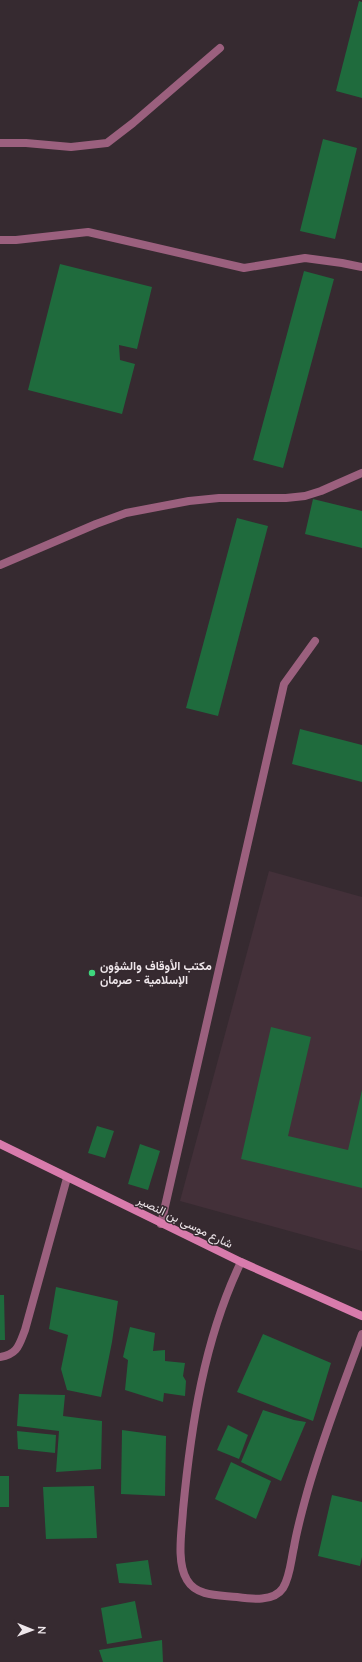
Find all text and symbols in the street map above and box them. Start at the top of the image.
place label: مكتب الأوقاف والشؤون الإسلامية - صرمان [100,958,212,988]
marker: مكتب الأوقاف والشؤون الإسلامية - صرمان [87,968,97,978]
street label: شارع موسى بن النصير [133,1191,236,1253]
north arrow [12,1610,52,1650]
text: N [34,1626,49,1634]

